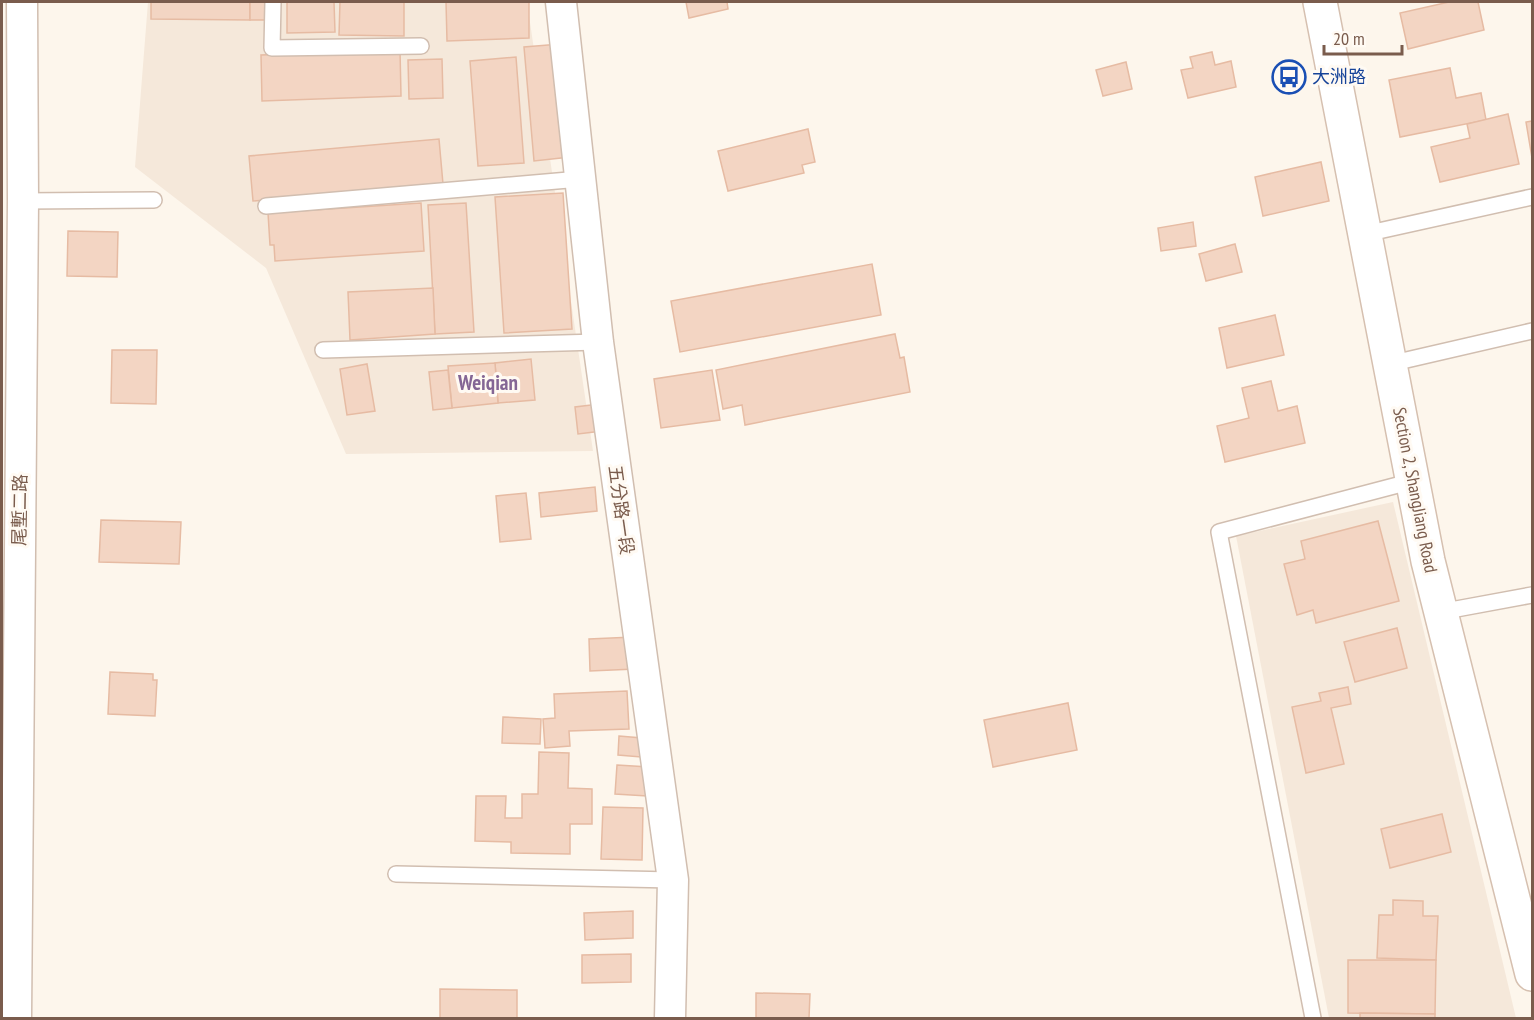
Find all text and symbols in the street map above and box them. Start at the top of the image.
scale bar [1324,18,1402,56]
text: 20 m [1333,27,1365,50]
bus stop icon: 大洲路 [1271,59,1307,95]
place label: 大洲路 [1312,65,1366,88]
district label: Weiqian [457,369,518,396]
street label: Section 2, ShangJiang Road [1388,405,1443,575]
street label: 五分路一段 [604,464,639,556]
street label: 尾塹二路 [7,474,32,546]

